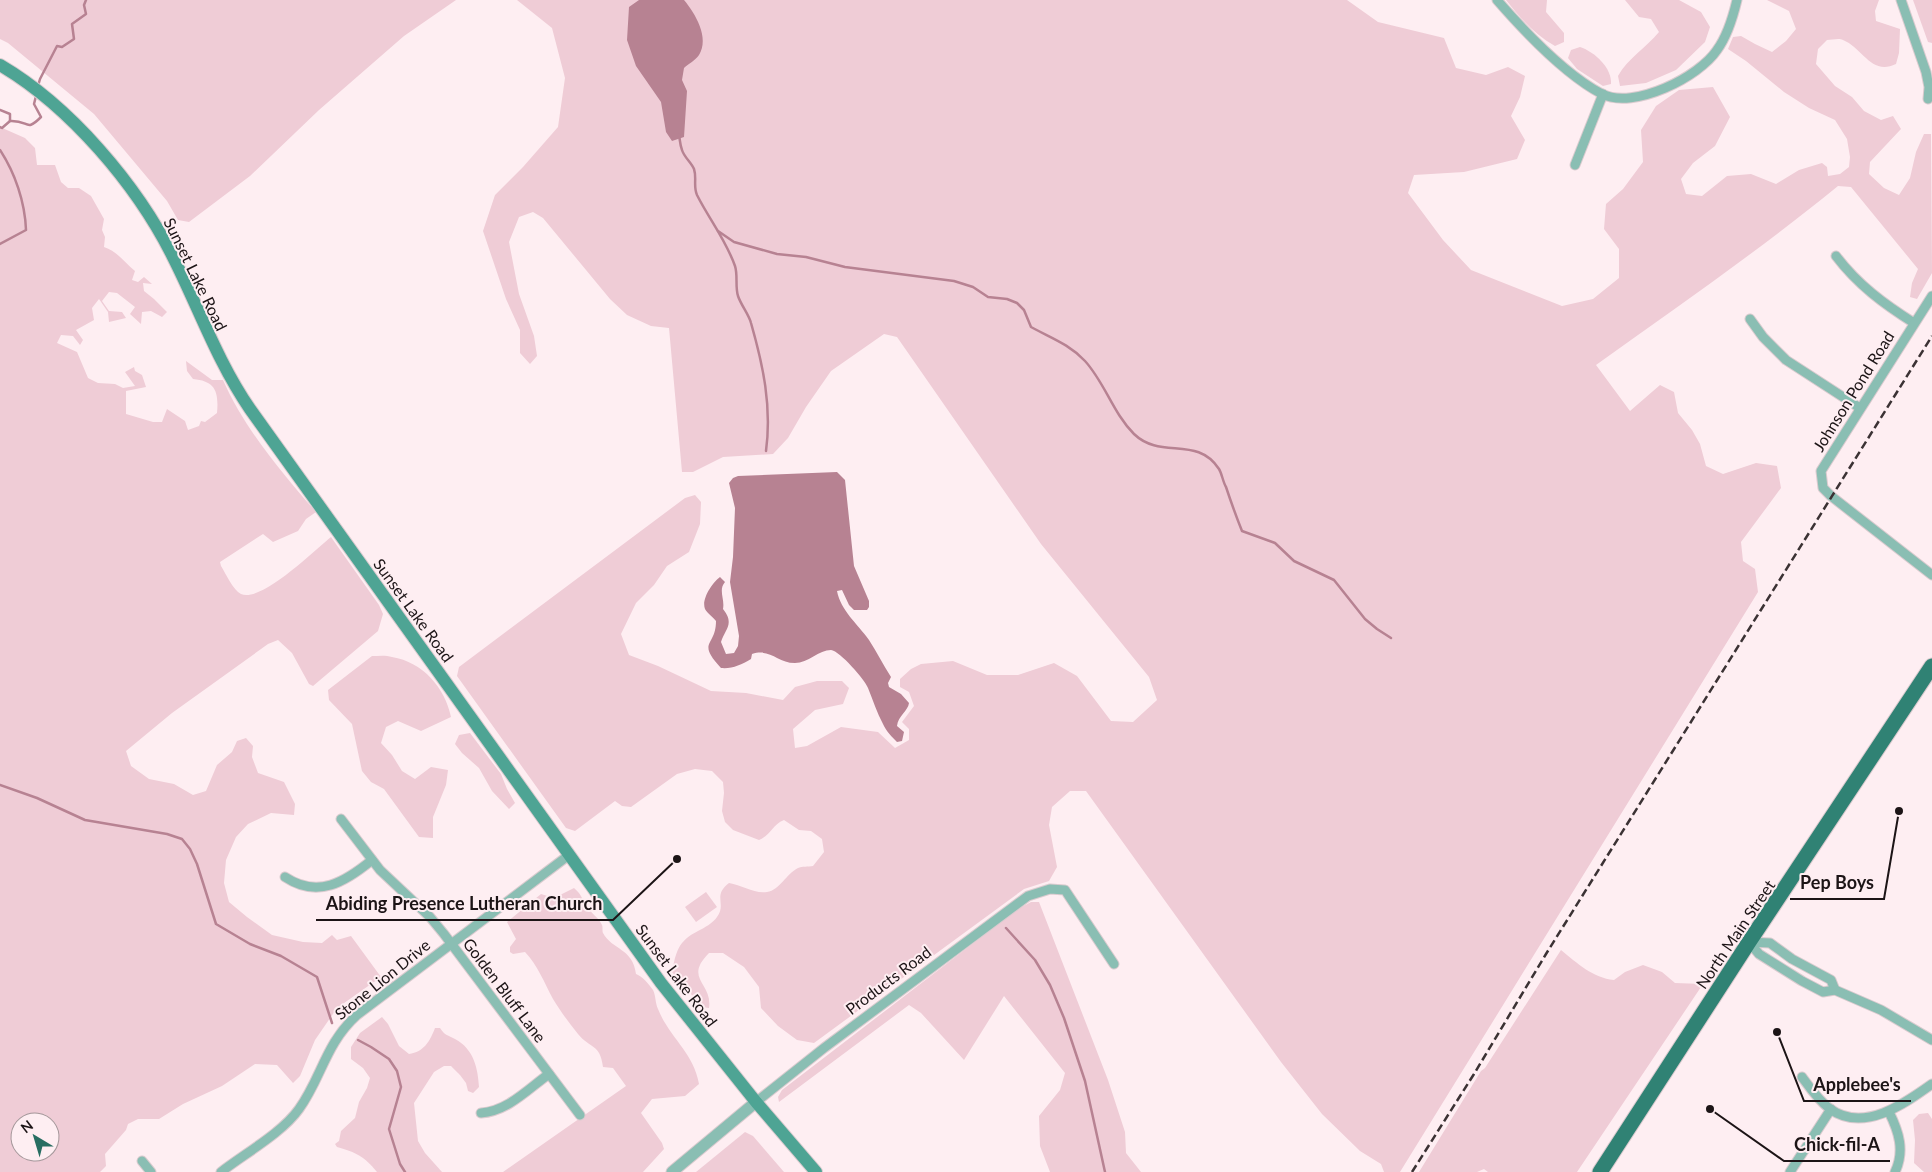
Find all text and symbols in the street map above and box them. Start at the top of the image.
street label: Sunset Lake Road [160,214,232,334]
street label: Johnson Pond Road [1808,327,1898,455]
street label: Sunset Lake Road [370,555,458,665]
callout: Pep Boys [1790,866,1884,899]
text: Pep Boys [1800,871,1874,893]
street label: North Main Street [1692,876,1779,992]
callout: Abiding Presence Lutheran Church [316,887,613,920]
text: Abiding Presence Lutheran Church [325,892,602,914]
street label: Sunset Lake Road [632,920,722,1030]
street label: Golden Bluff Lane [460,934,550,1046]
street label: Stone Lion Drive [331,935,433,1023]
street label: Products Road [842,942,934,1018]
callout: Applebee's [1804,1068,1911,1101]
text: Applebee's [1812,1073,1901,1095]
north arrow [10,1112,60,1162]
text: N [17,1116,36,1136]
callout: Chick-fil-A [1784,1128,1890,1161]
text: Chick-fil-A [1794,1133,1880,1155]

